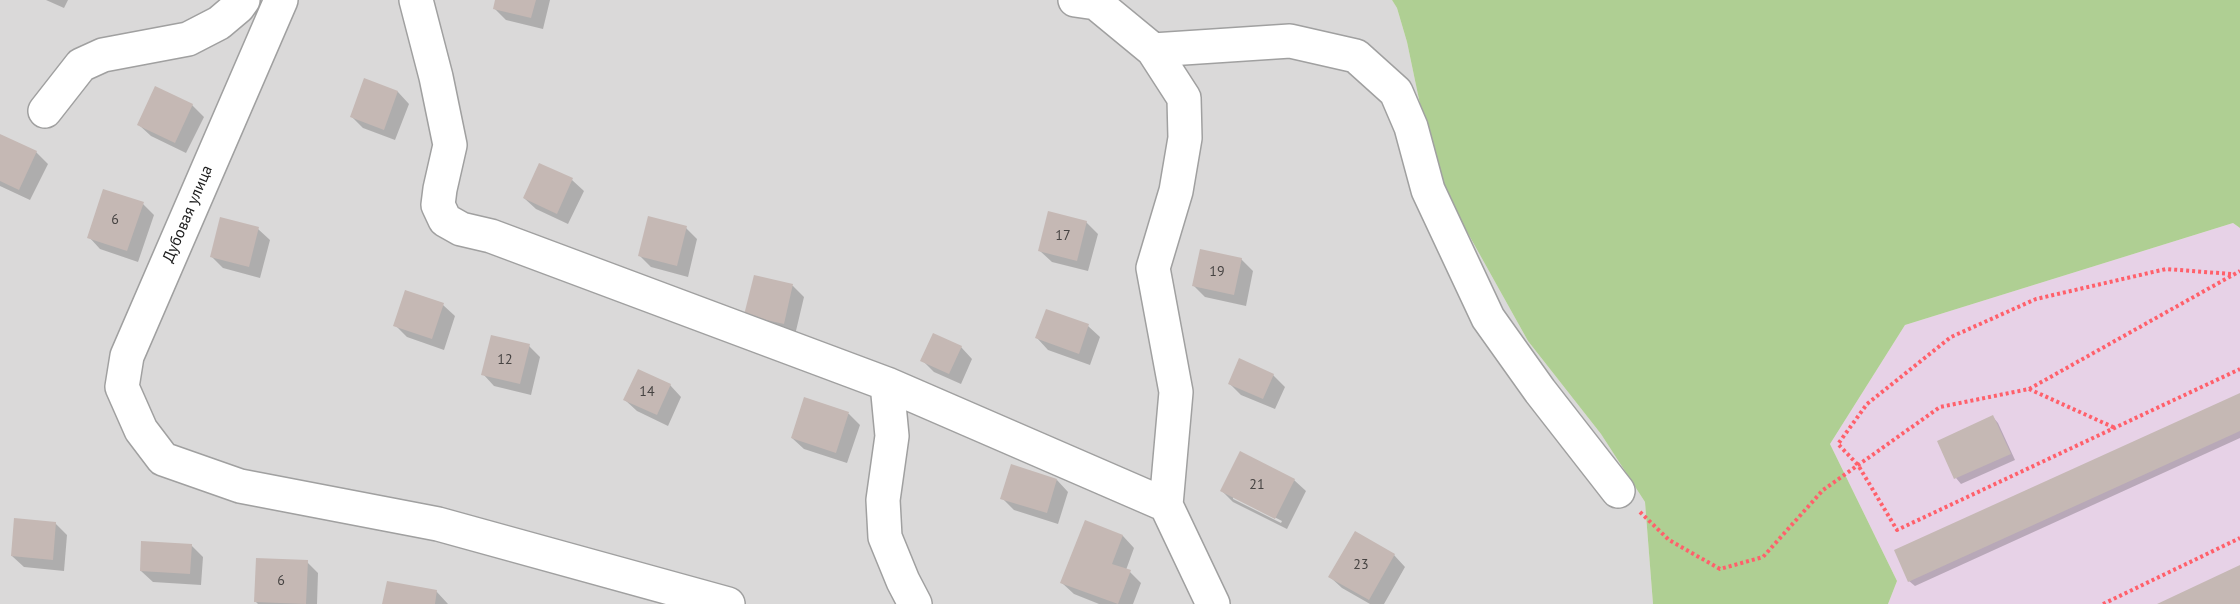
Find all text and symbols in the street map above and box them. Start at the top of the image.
street label: Дубовая улица [159,163,217,265]
house number: 6 [111,212,119,228]
house number: 17 [1055,228,1071,244]
house number: 19 [1209,264,1225,280]
house number: 12 [497,352,513,368]
house number: 14 [639,384,655,400]
house number: 21 [1249,477,1265,493]
house number: 23 [1353,557,1369,573]
house number: 6 [277,573,285,589]

